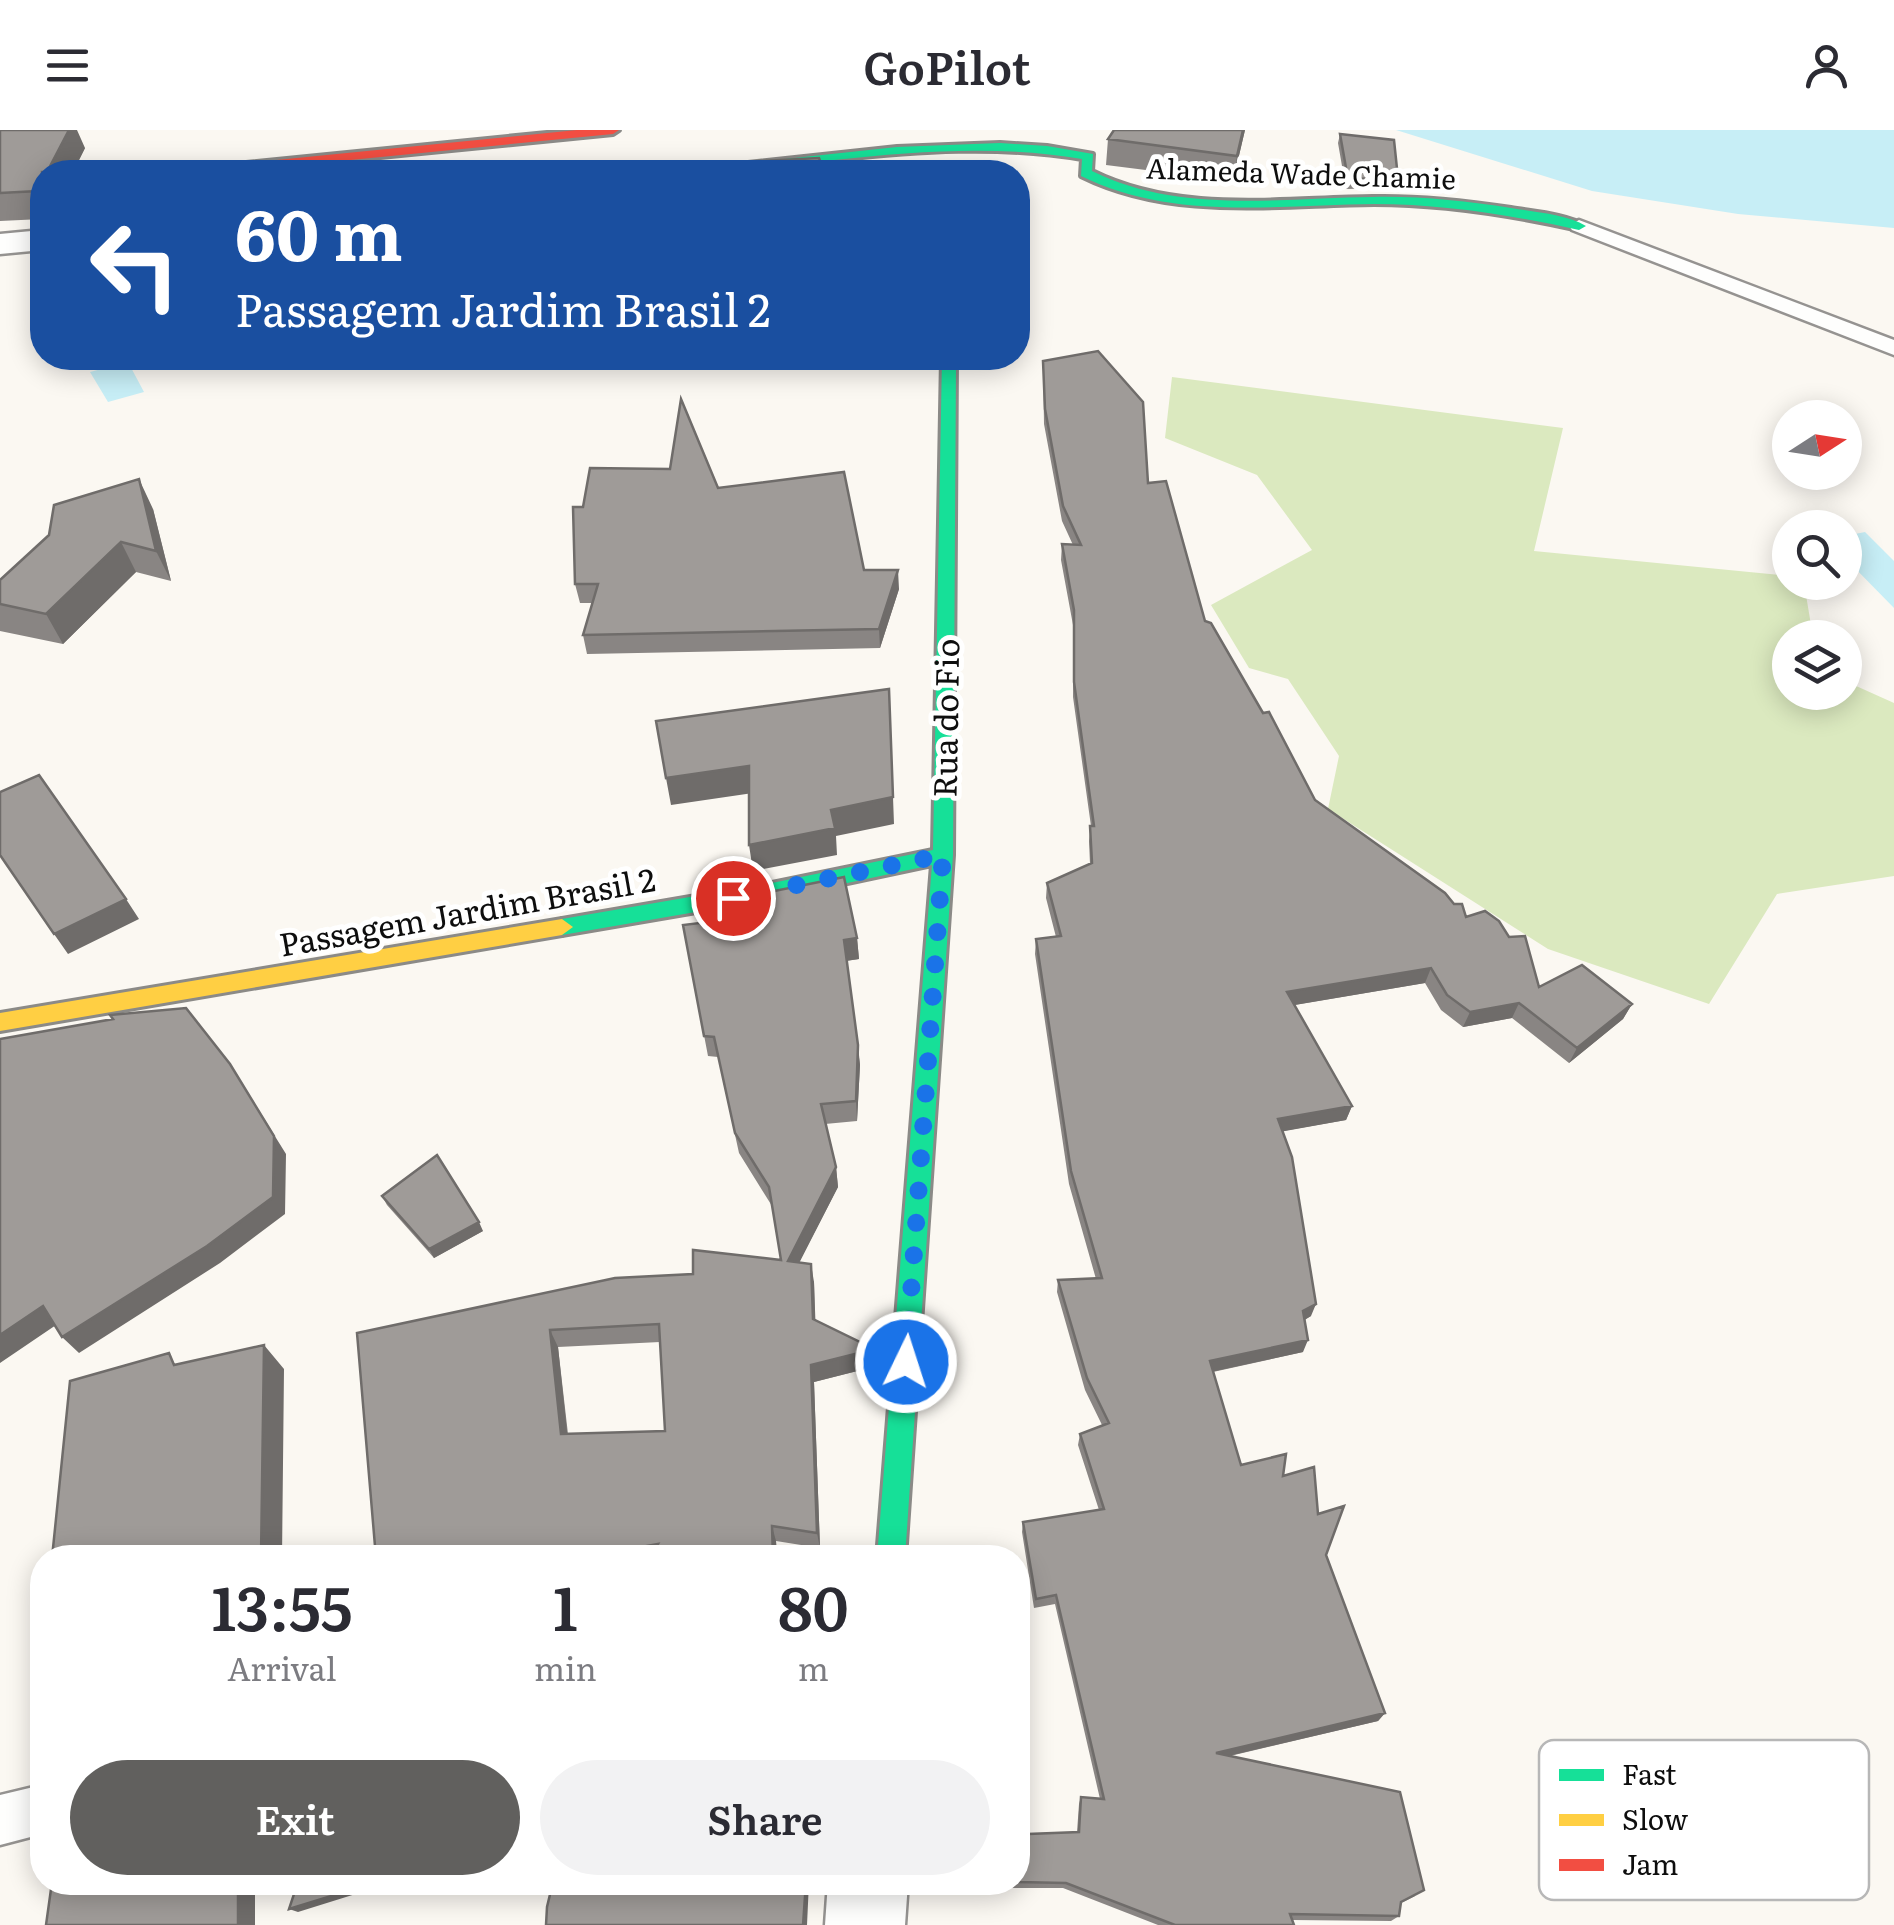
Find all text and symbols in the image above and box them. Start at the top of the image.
text: GoPilot [863,32,1031,99]
icon: menu [40,38,95,93]
icon: person [1799,38,1854,93]
street label: Alameda Wade Chamie [1145,146,1457,198]
text: 60 m [235,179,403,283]
icon: left [70,200,200,330]
text: Passagem Jardim Brasil 2 [235,274,771,341]
north arrow [1772,400,1862,490]
map controls [1772,400,1862,710]
button: search [1772,510,1862,600]
button: layers [1772,620,1862,710]
street label: Rua do Fio [919,638,969,798]
street label: Passagem Jardim Brasil 2 [275,853,659,967]
pin [691,856,776,941]
icon: arrive [706,871,761,926]
position arrow [854,1310,958,1414]
text: 13:55 [211,1560,352,1649]
text: 1 [553,1560,578,1649]
text: 80 [778,1560,849,1649]
text: Arrival [227,1643,337,1691]
text: min [534,1643,597,1691]
text: m [798,1643,829,1691]
legend [1539,1740,1869,1900]
text: Fast [1622,1752,1677,1794]
button: Exit [70,1760,520,1875]
button: Share [540,1760,990,1875]
text: Slow [1622,1797,1688,1839]
text: Jam [1622,1842,1678,1884]

